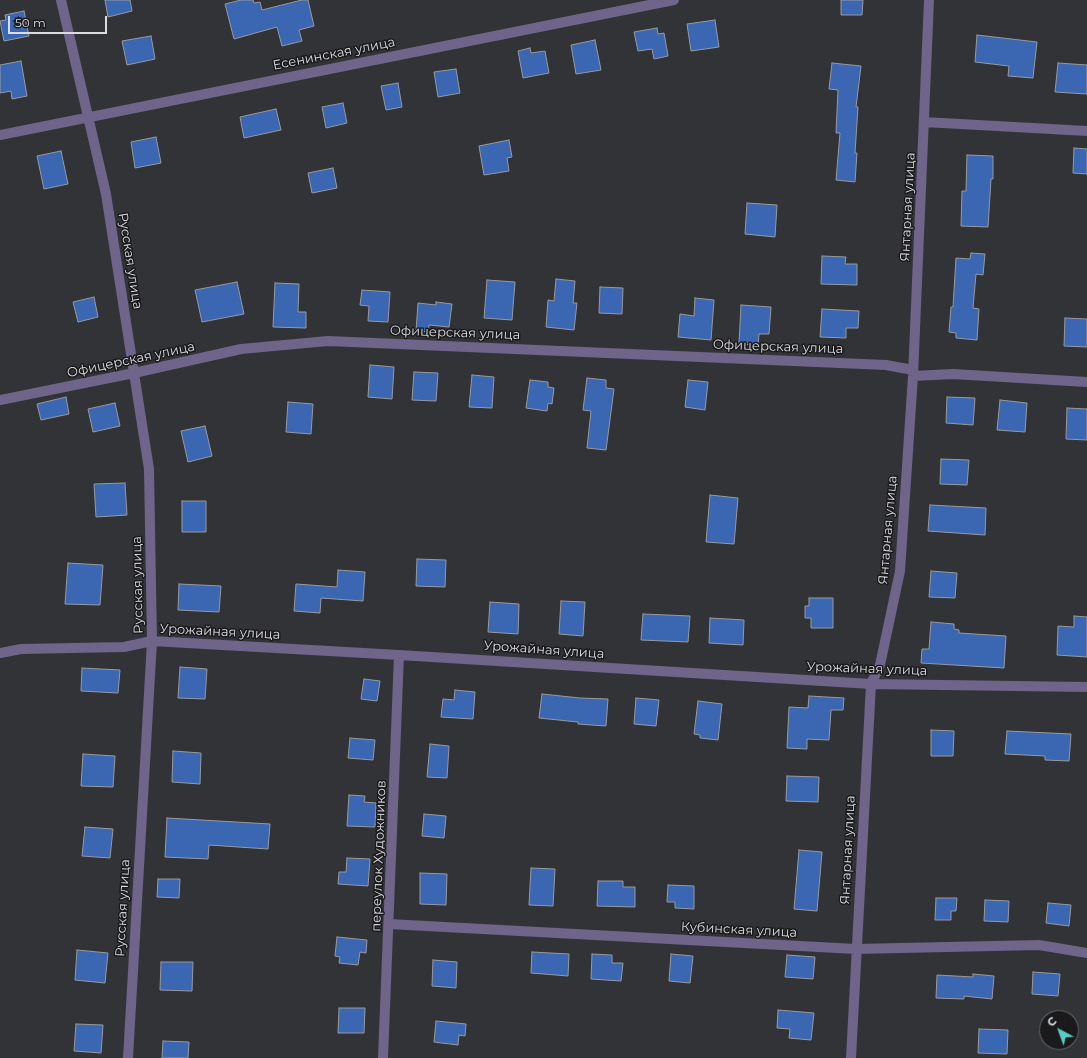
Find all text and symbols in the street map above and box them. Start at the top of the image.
scale bar [10,8,109,34]
text: 50 m [15,15,46,30]
street label: Есенинская улица [271,34,397,74]
street label: Янтарная улица [897,152,919,262]
street label: Русская улица [115,212,145,310]
street label: Офицерская улица [390,323,520,343]
street label: Офицерская улица [713,337,843,357]
street label: Офицерская улица [66,339,196,381]
street label: Янтарная улица [875,475,901,585]
street label: Русская улица [129,536,147,634]
street label: Урожайная улица [159,621,281,643]
street label: Урожайная улица [483,638,605,662]
street label: Урожайная улица [806,659,928,679]
street label: переулок Художников [369,780,389,932]
street label: Янтарная улица [837,795,859,905]
street label: Русская улица [113,859,133,957]
street label: Кубинская улица [680,919,798,941]
north arrow [1039,1010,1079,1050]
text: С [1044,1014,1059,1030]

